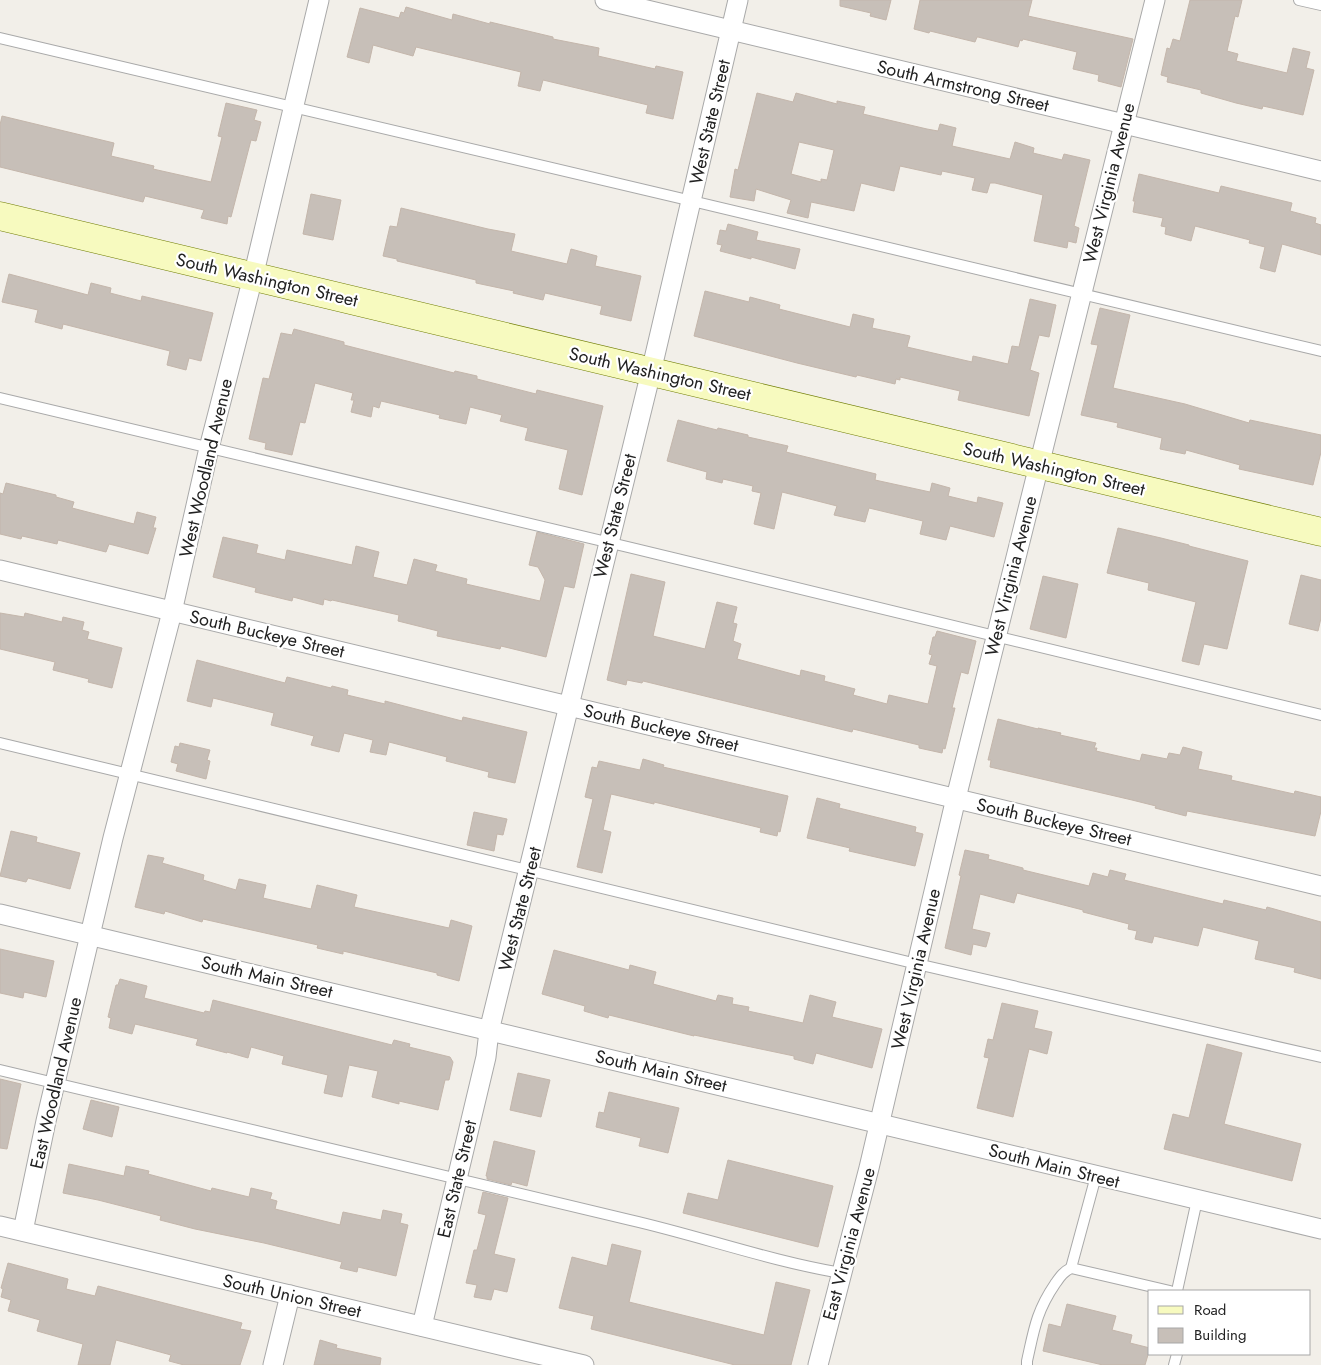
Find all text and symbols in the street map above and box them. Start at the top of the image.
street label: South Armstrong Street [874,54,1052,119]
street label: West State Street [683,56,737,187]
street label: West Virginia Avenue [1077,100,1141,266]
street label: South Washington Street [173,246,361,314]
street label: South Washington Street [566,340,754,408]
street label: West Woodland Avenue [173,376,239,560]
street label: South Washington Street [960,435,1148,503]
street label: West State Street [587,450,643,581]
street label: West Virginia Avenue [979,493,1043,659]
street label: South Buckeye Street [187,604,348,665]
street label: South Buckeye Street [581,698,742,759]
street label: South Buckeye Street [974,792,1135,853]
street label: West State Street [492,843,548,974]
street label: West Virginia Avenue [885,886,947,1052]
street label: South Main Street [199,949,336,1005]
street label: East Woodland Avenue [24,994,88,1172]
street label: South Main Street [593,1043,730,1099]
street label: East State Street [431,1117,483,1241]
street label: South Main Street [986,1137,1123,1195]
street label: East Virginia Avenue [816,1165,882,1323]
street label: South Union Street [220,1267,364,1325]
legend [1148,1290,1311,1355]
text: Road [1194,1299,1226,1321]
text: Building [1194,1324,1246,1346]

